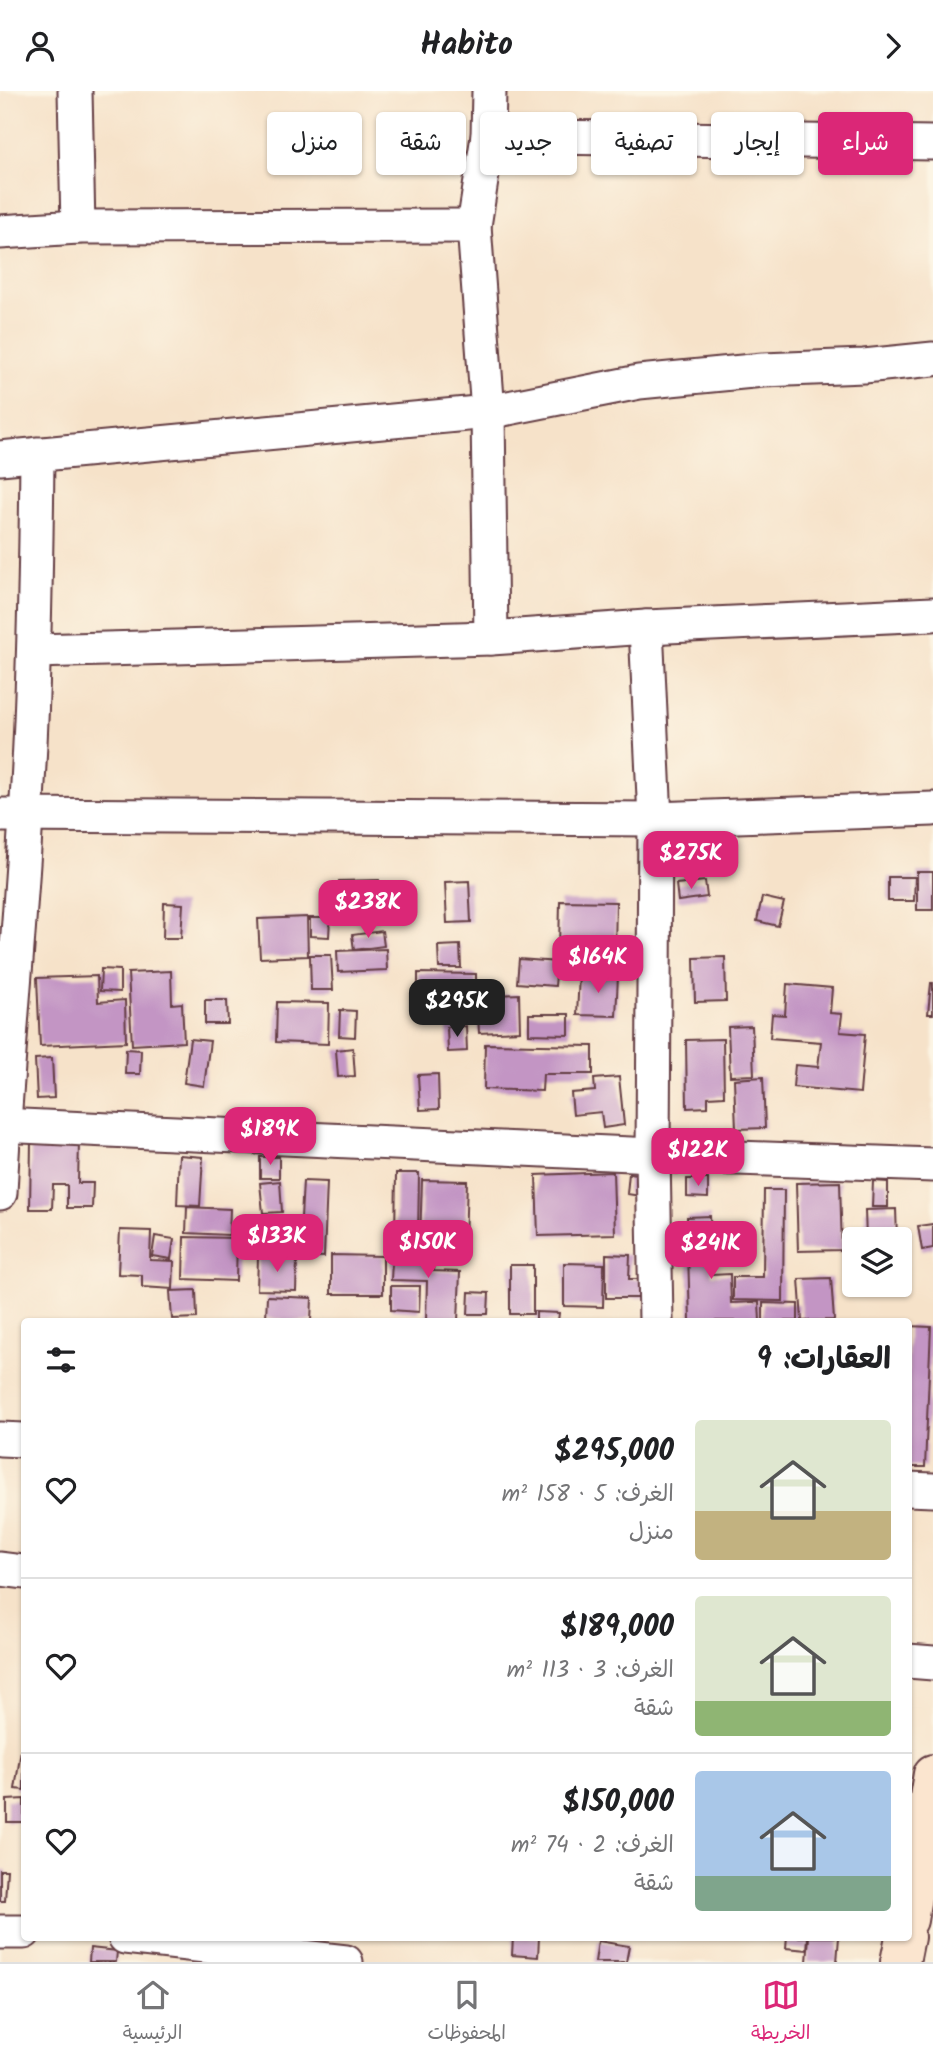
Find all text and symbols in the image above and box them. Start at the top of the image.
text: Habito [420,20,513,71]
icon: person [21,27,59,65]
icon: forward [874,27,912,65]
chip: منزل [267,112,362,175]
chip: شقة [376,112,466,175]
chip: جديد [480,112,577,175]
chip: تصفية [591,112,697,175]
chip: إيجار [711,112,804,175]
chip: شراء [818,112,913,175]
pin: $275K [642,831,740,891]
text: $275K [659,836,723,872]
pin: $238K [319,881,417,940]
text: $238K [334,885,402,921]
pin: $164K [549,935,647,995]
text: $164K [568,940,628,976]
pin: $295K [408,979,506,1039]
text: $295K [425,984,489,1020]
pin: $189K [221,1107,319,1167]
text: $189K [240,1112,300,1148]
pin: $122K [649,1129,747,1188]
text: $122K [667,1133,729,1169]
pin: $133K [228,1215,326,1274]
text: $133K [247,1219,307,1255]
pin: $150K [379,1221,477,1280]
pin: $241K [662,1221,760,1281]
text: $150K [399,1225,457,1261]
text: $241K [681,1226,741,1262]
map controls [842,1227,912,1297]
button: layers [842,1227,912,1297]
text: العقارات: 9 [756,1336,891,1384]
icon: filters [42,1341,80,1379]
text: $295,000 [554,1428,674,1476]
icon: home [751,1448,835,1532]
icon: heart [42,1471,80,1509]
text: الغرف: 5 · 158 m² [502,1477,674,1513]
text: منزل [629,1515,674,1551]
text: $189,000 [560,1604,674,1652]
icon: home [751,1624,835,1708]
icon: heart [42,1647,80,1685]
text: الغرف: 3 · 113 m² [507,1653,674,1689]
text: شقة [634,1691,674,1727]
text: $150,000 [563,1779,674,1827]
icon: home [751,1799,835,1883]
icon: heart [42,1822,80,1860]
text: الغرف: 2 · 74 m² [511,1828,674,1864]
text: شقة [634,1866,674,1902]
tab: الرئيسية [123,1976,182,2049]
tab: المحفوظات [428,1976,506,2049]
tab: الخريطة [751,1976,810,2049]

